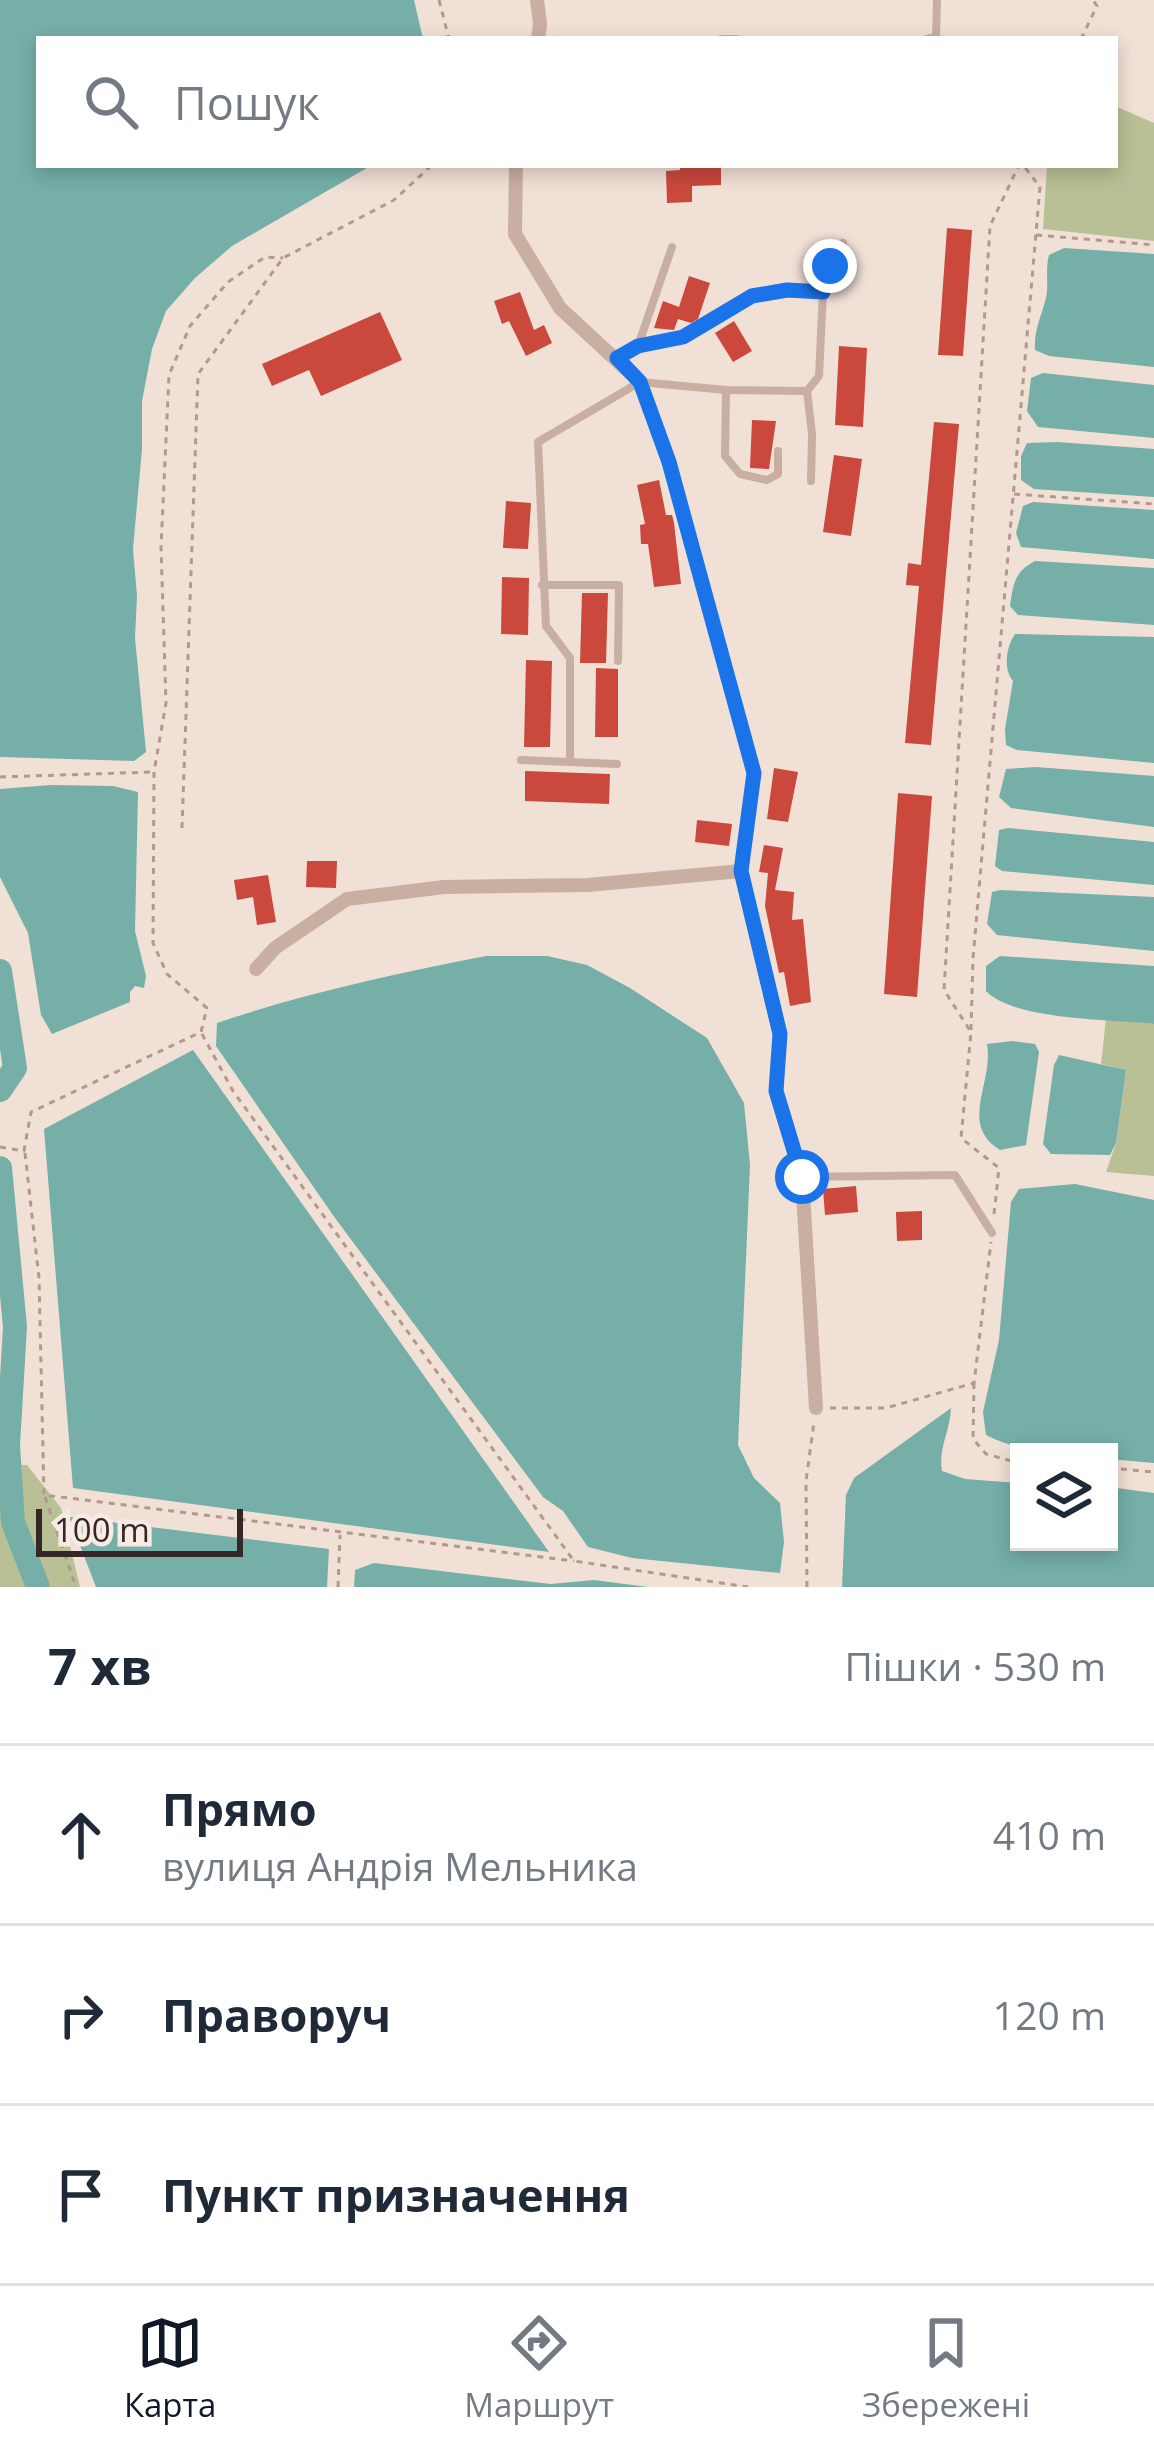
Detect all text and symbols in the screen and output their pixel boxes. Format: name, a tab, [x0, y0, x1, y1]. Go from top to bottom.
search box	[36, 36, 1118, 168]
icon: search	[78, 69, 144, 135]
text: Пошук	[174, 72, 320, 133]
route end	[803, 239, 857, 293]
route start	[775, 1150, 829, 1204]
map controls	[1010, 1443, 1118, 1551]
button: layers	[1010, 1443, 1118, 1551]
scale bar	[36, 1503, 243, 1556]
text: 100 m	[54, 1507, 150, 1552]
text: 7 хв	[48, 1630, 152, 1700]
text: Пішки · 530 m	[844, 1639, 1106, 1692]
text: Прямо	[162, 1778, 317, 1839]
icon: ahead	[48, 1802, 114, 1868]
text: 410 m	[993, 1808, 1106, 1861]
text: вулиця Андрія Мельника	[162, 1839, 638, 1892]
icon: right	[48, 1982, 114, 2048]
text: Праворуч	[162, 1984, 391, 2045]
text: 120 m	[993, 1988, 1106, 2041]
icon: arrive	[48, 2162, 114, 2228]
text: Пункт призначення	[162, 2164, 630, 2225]
tab: Карта	[124, 2310, 216, 2427]
tab: Маршрут	[464, 2310, 614, 2427]
tab: Збережені	[862, 2310, 1030, 2427]

